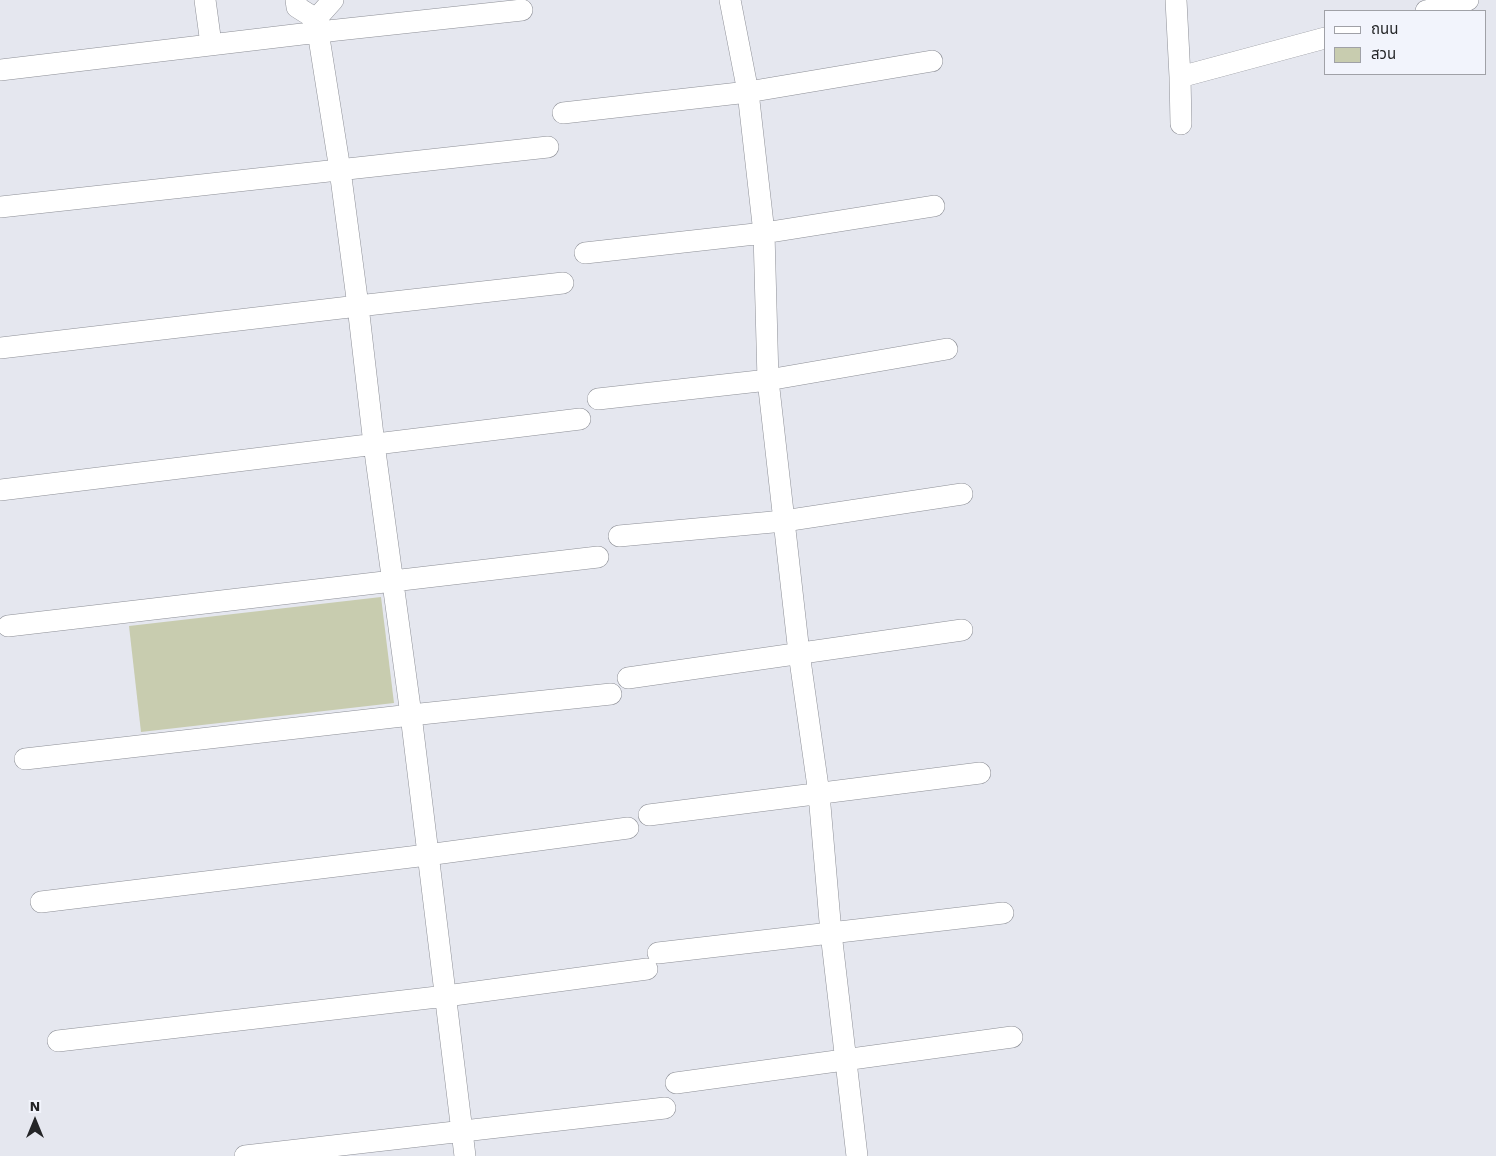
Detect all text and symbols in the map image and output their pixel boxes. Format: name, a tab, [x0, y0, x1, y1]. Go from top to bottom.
legend	[1324, 10, 1486, 75]
text: ถนน	[1371, 20, 1398, 38]
text: สวน	[1371, 45, 1396, 63]
north arrow	[10, 1096, 60, 1146]
text: N	[30, 1098, 40, 1114]

